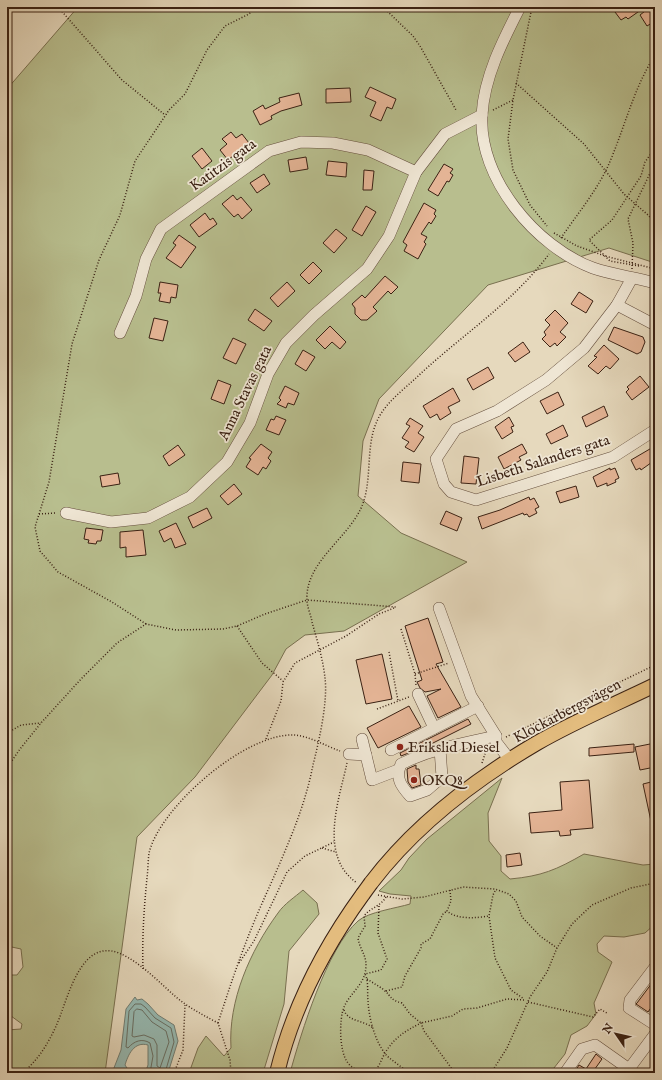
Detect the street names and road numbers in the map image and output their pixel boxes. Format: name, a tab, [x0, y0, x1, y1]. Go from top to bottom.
street label: Katitzis gata	[186, 134, 260, 195]
street label: Anna Stavas gata	[213, 342, 276, 444]
street label: Lisbeth Salanders gata	[474, 430, 613, 492]
street label: Klockarbergsvägen	[510, 675, 624, 747]

